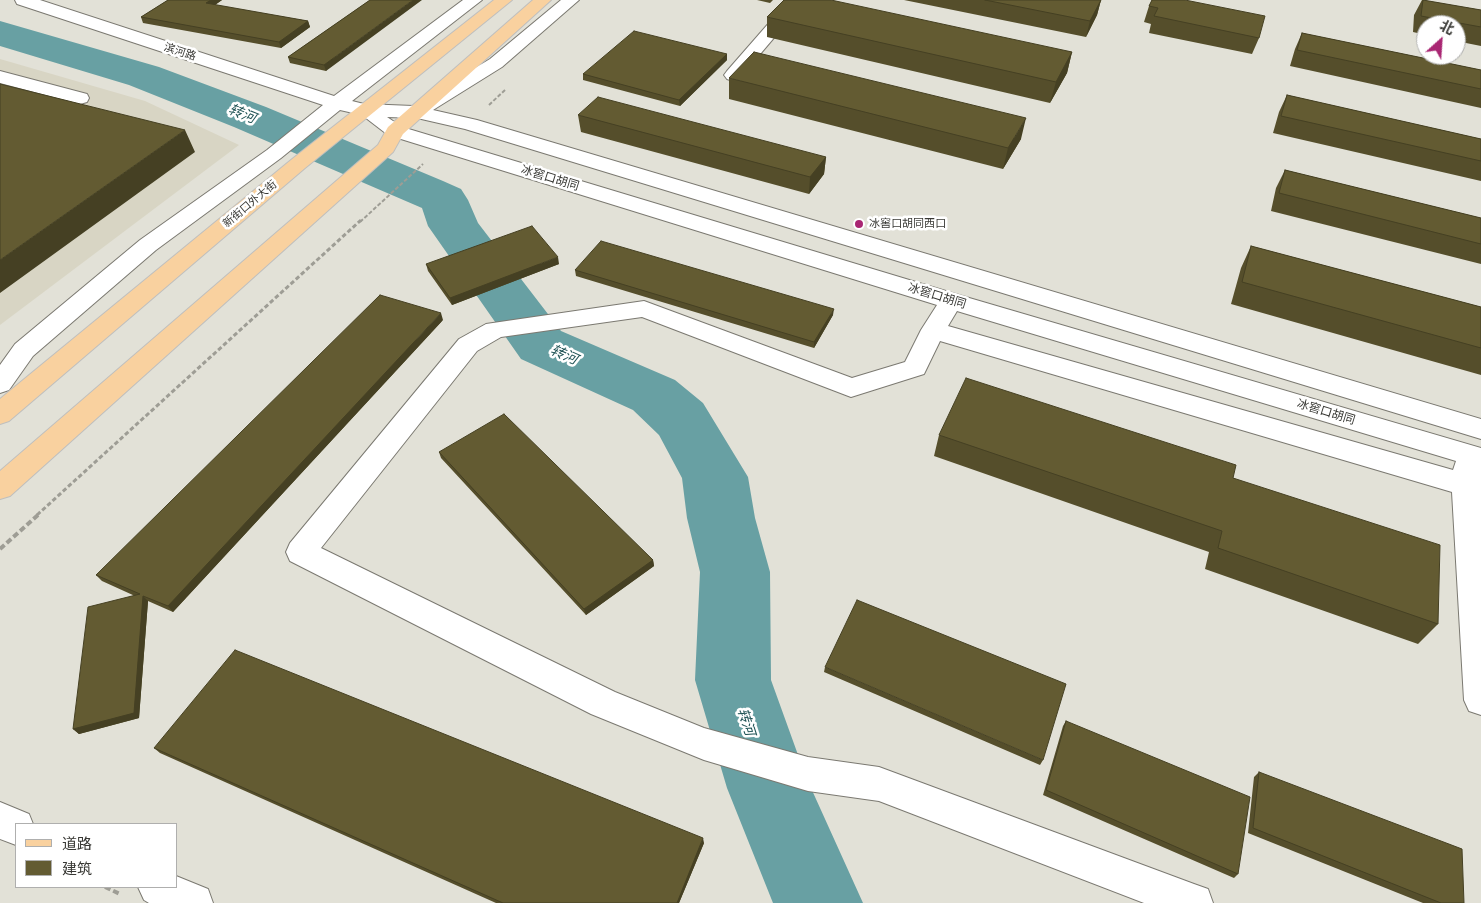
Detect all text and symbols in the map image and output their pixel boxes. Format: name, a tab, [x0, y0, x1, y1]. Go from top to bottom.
north arrow	[1416, 15, 1466, 65]
text: 北	[1437, 16, 1457, 39]
street label: 滨河路	[162, 41, 198, 63]
water label: 转河	[226, 101, 258, 127]
street label: 冰窖口胡同	[519, 162, 581, 194]
street label: 新街口外大街	[220, 178, 280, 230]
place label: 冰窖口胡同西口	[869, 217, 946, 231]
marker: 冰窖口胡同西口	[853, 218, 865, 230]
street label: 冰窖口胡同	[906, 280, 968, 312]
water label: 转河	[548, 342, 580, 368]
street label: 冰窖口胡同	[1295, 396, 1357, 428]
water label: 转河	[734, 706, 758, 738]
legend	[15, 823, 178, 888]
text: 道路	[62, 834, 92, 853]
text: 建筑	[62, 859, 92, 878]

